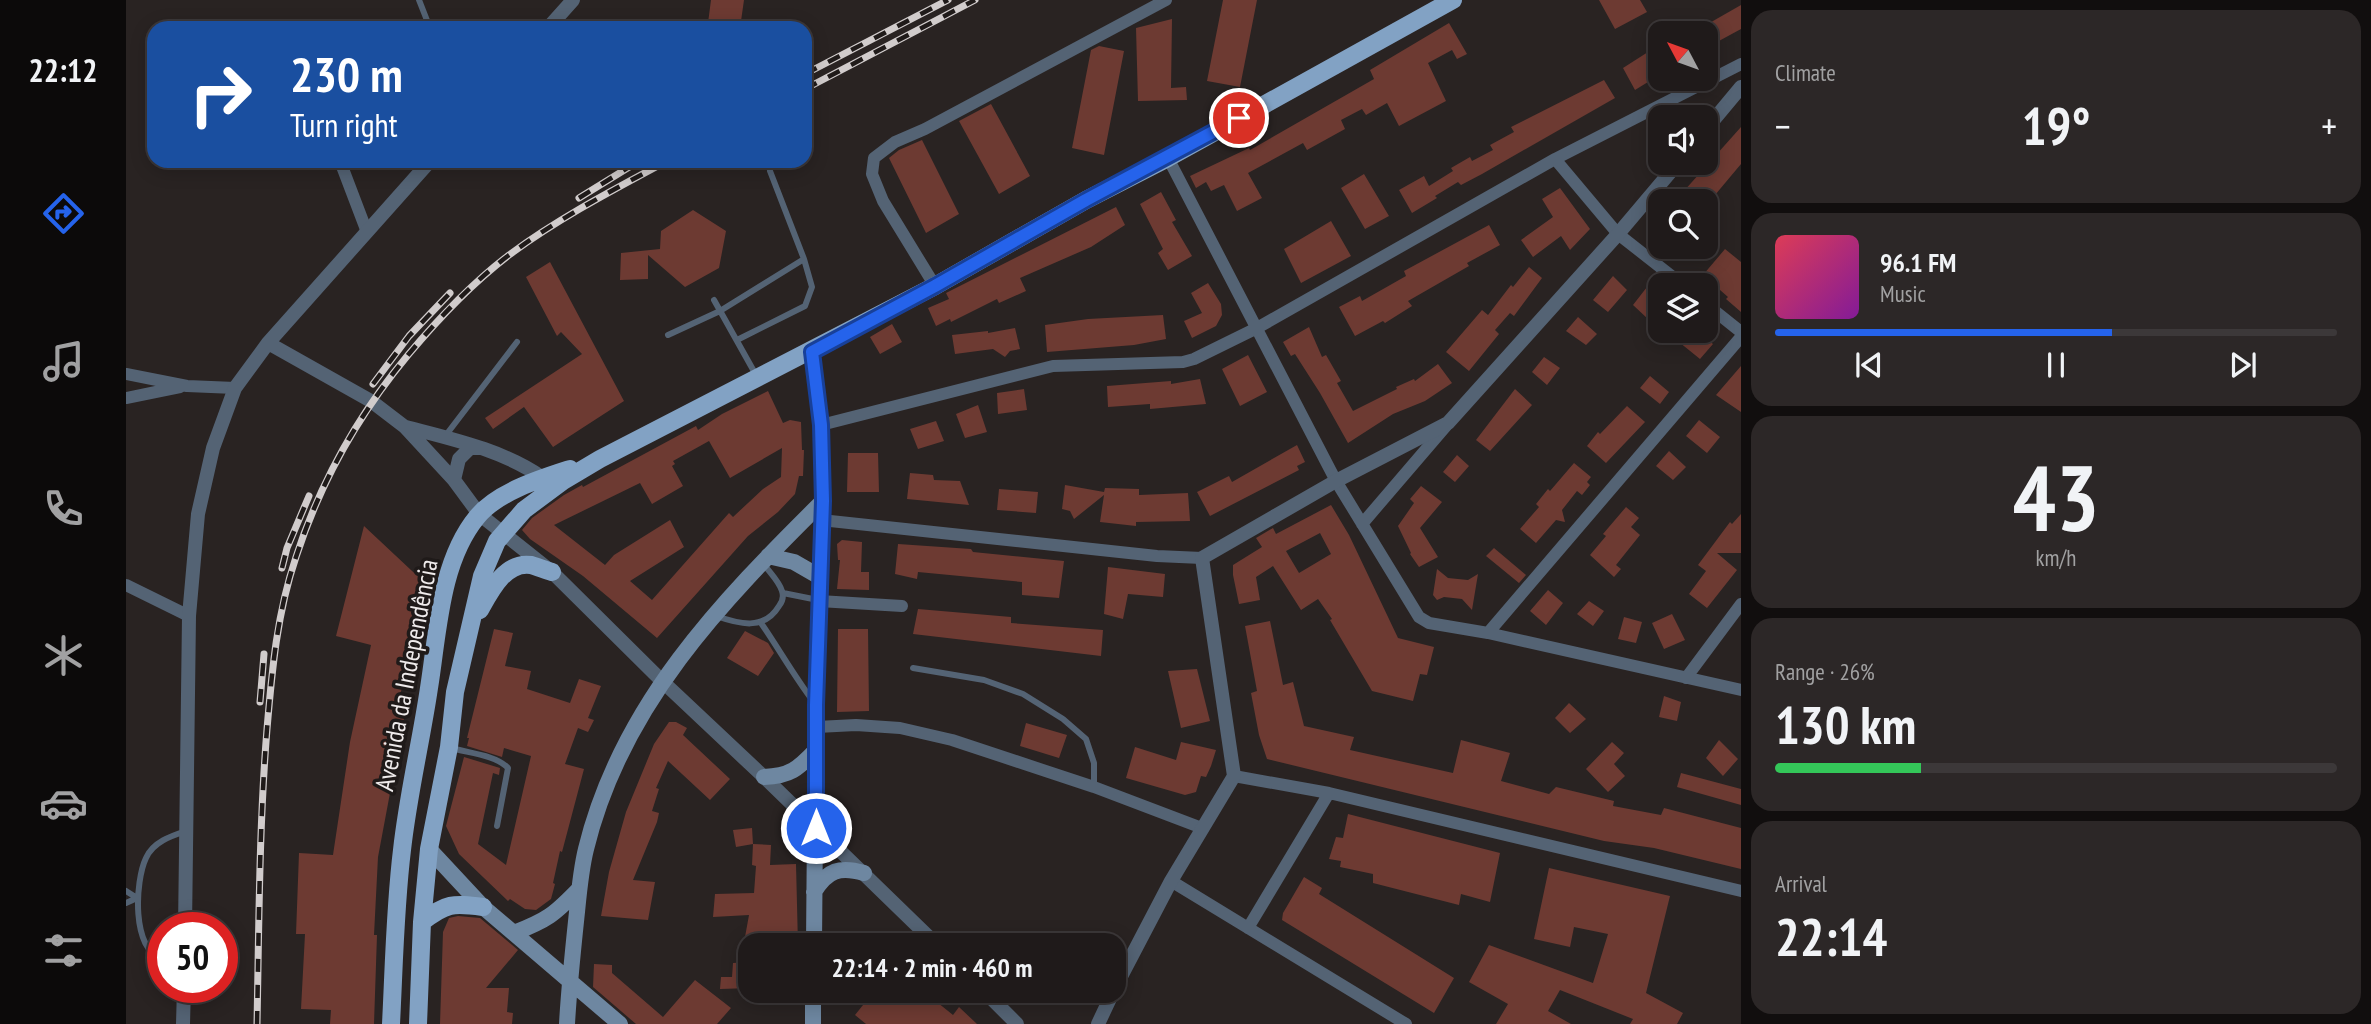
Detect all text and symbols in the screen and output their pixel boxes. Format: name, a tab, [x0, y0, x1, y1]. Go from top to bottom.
north arrow	[1648, 21, 1718, 91]
map controls	[1648, 21, 1718, 343]
text: 230 m	[290, 42, 403, 106]
text: 22:12	[28, 49, 98, 91]
icon: right	[175, 49, 266, 140]
text: Climate	[1775, 58, 1836, 87]
pin	[1209, 88, 1269, 148]
text: 19°	[2022, 92, 2090, 159]
icon: arrive	[1220, 99, 1258, 137]
text: −	[1775, 101, 1791, 150]
text: +	[2321, 101, 2337, 150]
text: Turn right	[290, 104, 398, 146]
button: sound	[1648, 105, 1718, 175]
icon: directions	[39, 189, 88, 238]
button: search	[1648, 189, 1718, 259]
text: 96.1 FM	[1880, 246, 1956, 279]
button: layers	[1648, 273, 1718, 343]
text: Music	[1880, 279, 1926, 308]
icon: music	[39, 337, 88, 386]
icon: previous	[1850, 346, 1888, 384]
icon: pause	[2037, 346, 2075, 384]
icon: next	[2224, 346, 2262, 384]
text: 43	[2013, 438, 2100, 556]
icon: phone	[39, 484, 88, 533]
text: km/h	[2036, 543, 2076, 572]
street label: Avenida da Independência	[367, 556, 445, 794]
icon: climate	[39, 631, 88, 680]
text: Range · 26%	[1775, 657, 1875, 686]
text: 130 km	[1775, 691, 1916, 758]
icon: car	[39, 779, 88, 828]
position arrow	[779, 791, 853, 865]
text: Arrival	[1775, 869, 1827, 898]
text: 22:14	[1775, 903, 1887, 970]
speed limit sign: 50	[147, 912, 238, 1003]
icon: filters	[39, 926, 88, 975]
text: 22:14 · 2 min · 460 m	[832, 951, 1032, 984]

